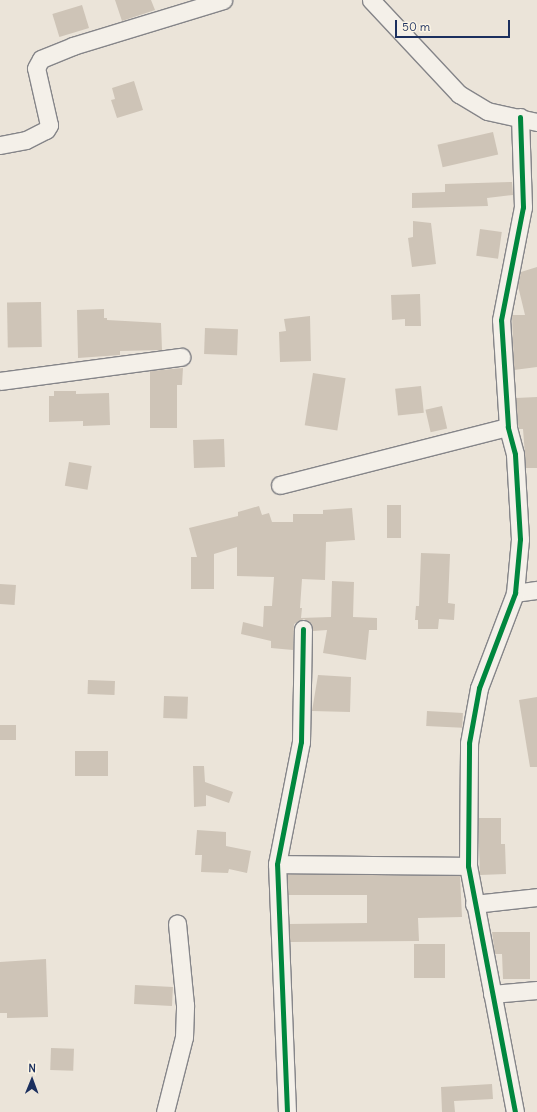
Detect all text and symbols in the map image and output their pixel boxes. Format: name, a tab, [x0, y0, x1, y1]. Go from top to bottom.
scale bar	[397, 12, 512, 38]
text: 50 m	[402, 19, 430, 34]
north arrow	[12, 1060, 52, 1100]
text: N	[28, 1061, 36, 1075]

